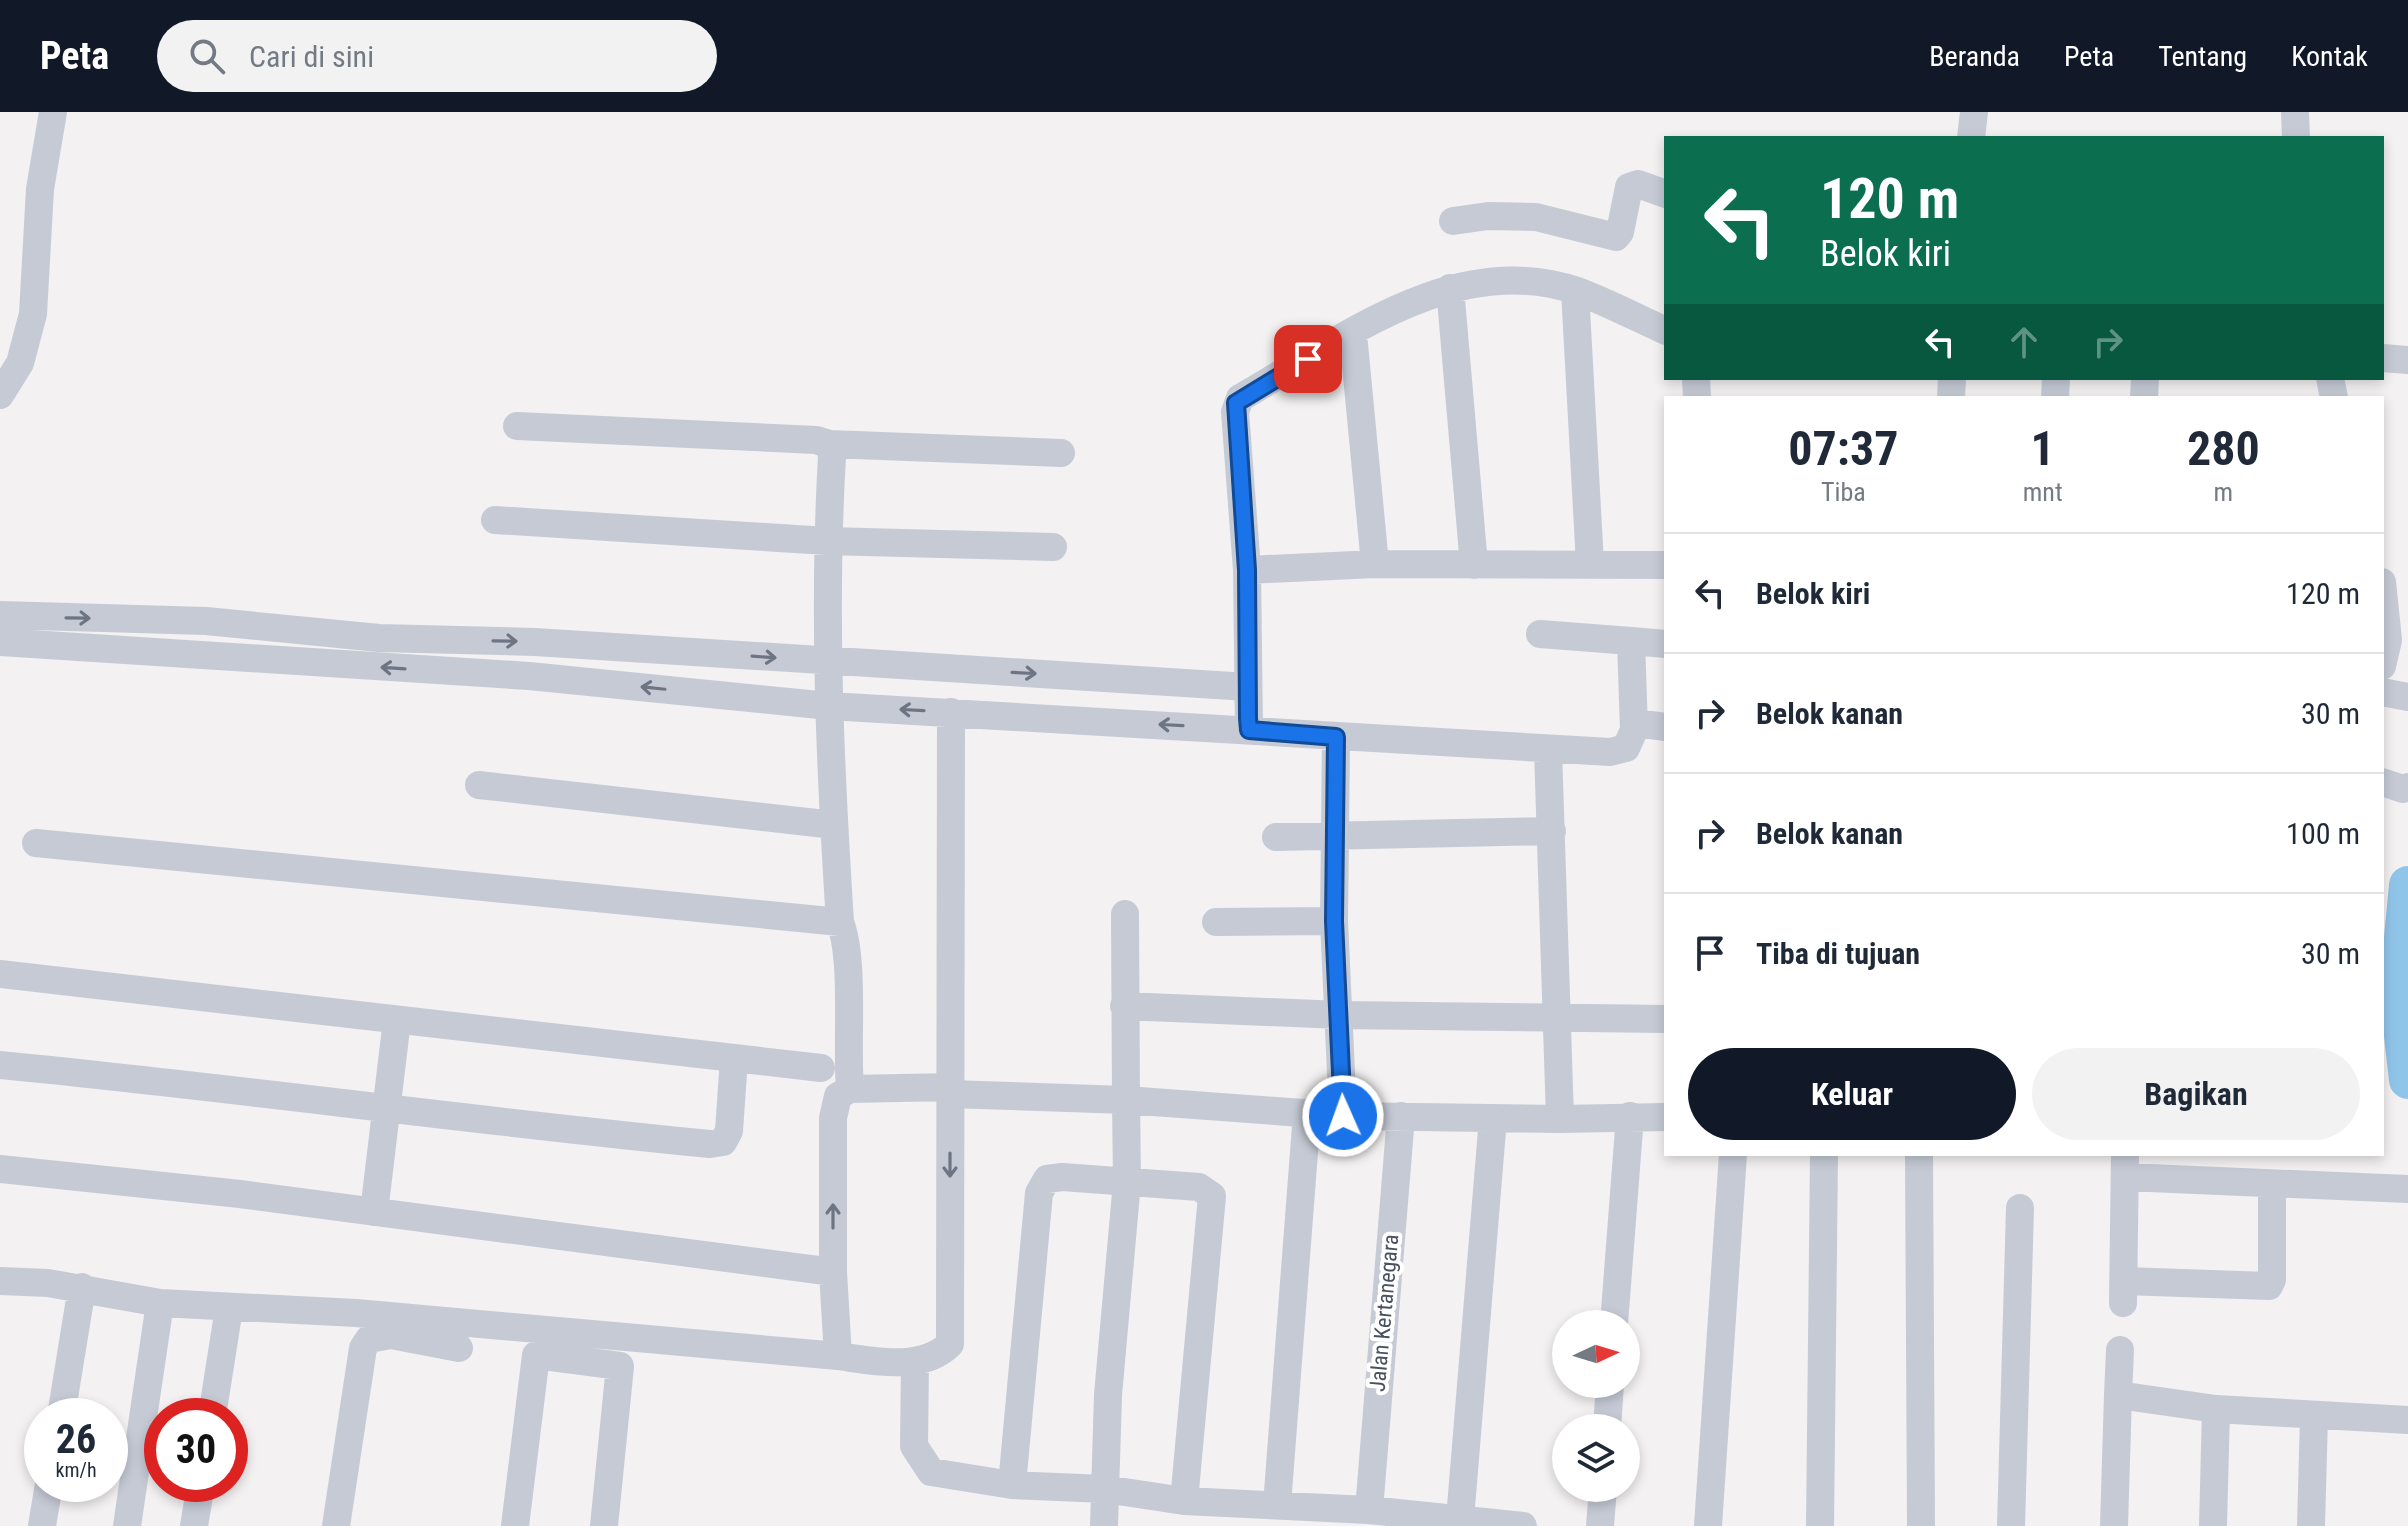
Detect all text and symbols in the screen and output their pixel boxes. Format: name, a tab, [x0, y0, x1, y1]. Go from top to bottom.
search box	[157, 20, 717, 92]
text: Peta	[40, 34, 109, 78]
icon: search	[185, 34, 229, 78]
text: Cari di sini	[249, 39, 374, 74]
text: Beranda	[1929, 40, 2020, 73]
text: Peta	[2064, 40, 2114, 73]
text: Tentang	[2158, 40, 2247, 73]
text: Kontak	[2291, 40, 2368, 73]
text: 120 m	[1820, 166, 1959, 232]
icon: left	[1688, 168, 1792, 272]
text: Belok kiri	[1820, 233, 1951, 275]
icon: left	[1918, 320, 1962, 364]
icon: ahead	[2002, 320, 2046, 364]
icon: right	[2086, 320, 2130, 364]
pin	[1274, 325, 1342, 393]
icon: arrive	[1286, 337, 1330, 381]
text: 07:37	[1788, 420, 1898, 477]
text: 1	[2031, 420, 2055, 477]
text: 280	[2187, 420, 2260, 477]
text: Tiba	[1821, 477, 1866, 507]
text: mnt	[2023, 477, 2063, 507]
text: m	[2214, 477, 2233, 507]
icon: left	[1688, 571, 1732, 615]
text: Belok kiri	[1756, 576, 1870, 611]
text: 120 m	[2286, 576, 2360, 611]
one-way arrow	[64, 611, 91, 626]
one-way arrow	[491, 634, 518, 649]
one-way arrow	[750, 650, 777, 665]
one-way arrow	[380, 660, 407, 675]
one-way arrow	[1010, 666, 1037, 681]
one-way arrow	[640, 681, 666, 696]
icon: right	[1688, 691, 1732, 735]
text: Belok kanan	[1756, 696, 1903, 731]
text: 30 m	[2301, 696, 2360, 731]
one-way arrow	[899, 702, 926, 717]
one-way arrow	[1158, 717, 1185, 732]
icon: right	[1688, 811, 1732, 855]
text: Belok kanan	[1756, 816, 1903, 851]
text: 100 m	[2286, 816, 2360, 851]
icon: arrive	[1688, 931, 1732, 975]
text: Tiba di tujuan	[1756, 936, 1920, 971]
text: 30 m	[2301, 936, 2360, 971]
button: Keluar	[1688, 1048, 2016, 1140]
button: Bagikan	[2032, 1048, 2360, 1140]
position arrow	[1301, 1074, 1385, 1158]
one-way arrow	[942, 1151, 958, 1178]
one-way arrow	[825, 1203, 841, 1230]
street label: Jalan Kertanegara	[1365, 1233, 1403, 1393]
north arrow	[1552, 1310, 1640, 1398]
map controls	[1552, 1310, 1640, 1502]
speed limit sign: 30	[144, 1398, 248, 1502]
button: layers	[1552, 1414, 1640, 1502]
text: 26	[56, 1416, 96, 1463]
text: km/h	[55, 1458, 97, 1482]

